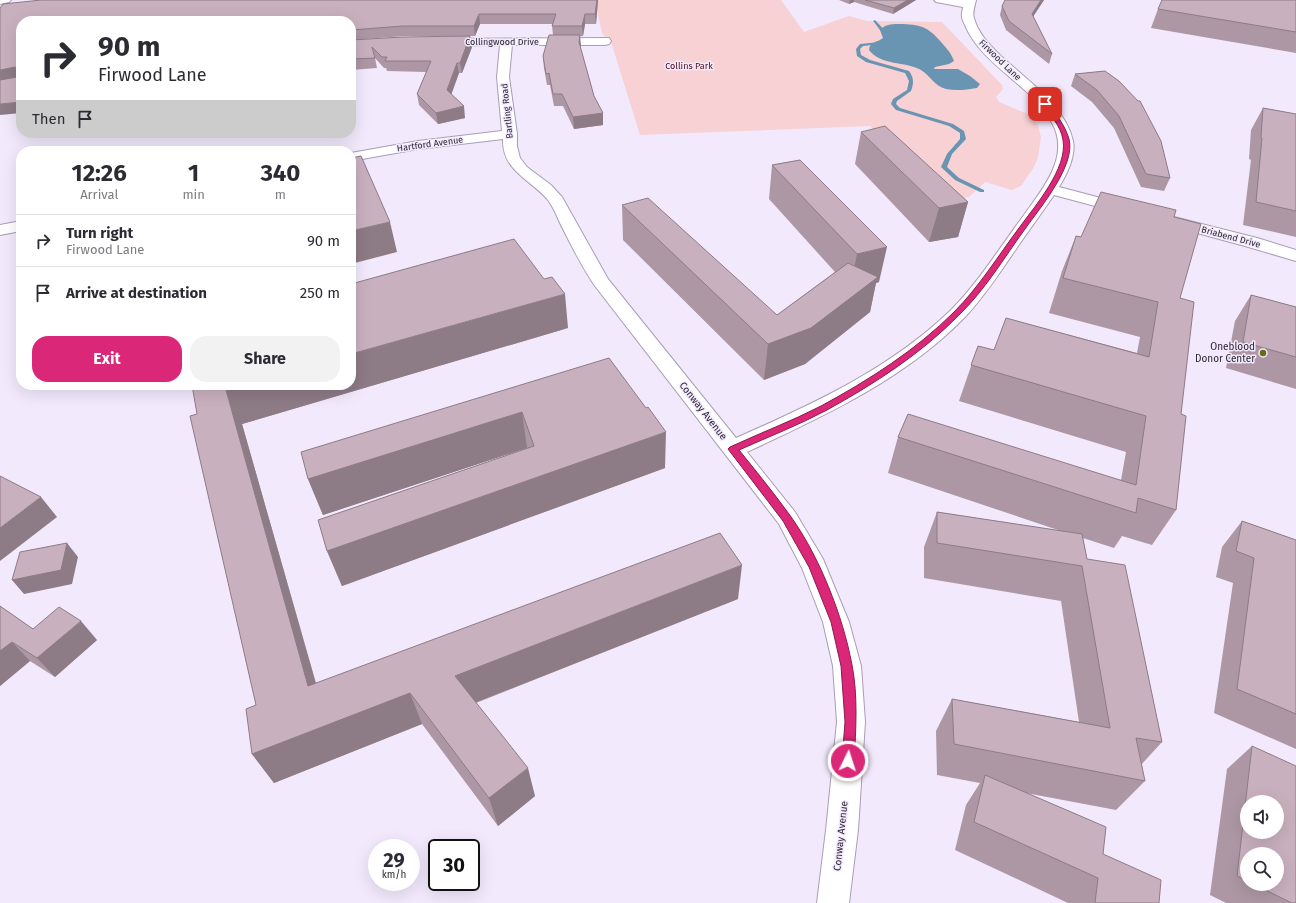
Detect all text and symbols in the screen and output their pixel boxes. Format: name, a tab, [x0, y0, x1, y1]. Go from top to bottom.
text: 90 m	[98, 30, 160, 63]
icon: right	[32, 32, 84, 84]
street label: Collingwood Drive	[465, 37, 539, 47]
street label: Firwood Lane	[977, 38, 1023, 83]
park label: Collins Park	[665, 61, 713, 71]
text: Firwood Lane	[98, 64, 207, 86]
street label: Bartling Road	[499, 83, 515, 139]
pin	[1028, 87, 1062, 121]
icon: arrive	[1034, 93, 1056, 115]
icon: arrive	[74, 108, 96, 130]
text: Then	[32, 110, 66, 128]
street label: Hartford Avenue	[396, 134, 464, 154]
text: 12:26	[72, 159, 127, 187]
text: 1	[188, 159, 199, 187]
text: 340	[260, 159, 300, 187]
text: Arrival	[80, 187, 118, 202]
text: min	[182, 187, 205, 202]
text: m	[275, 187, 286, 202]
text: Turn right	[66, 224, 133, 242]
street label: Briabend Drive	[1200, 224, 1262, 250]
icon: right	[32, 230, 54, 252]
text: 90 m	[307, 232, 340, 250]
text: Firwood Lane	[66, 242, 144, 257]
icon: arrive	[32, 282, 54, 304]
text: Arrive at destination	[66, 284, 207, 302]
text: 250 m	[300, 284, 340, 302]
button: Exit	[32, 336, 182, 382]
button: Share	[190, 336, 340, 382]
place label: Oneblood Donor Center	[1195, 341, 1255, 365]
marker: Oneblood Donor Center	[1258, 348, 1268, 358]
street label: Conway Avenue	[677, 380, 729, 442]
position arrow	[827, 740, 869, 782]
map controls	[1240, 795, 1284, 891]
button: sound	[1240, 795, 1284, 839]
street label: Conway Avenue	[831, 800, 851, 872]
speed limit sign: 30	[428, 839, 480, 891]
button: search	[1240, 847, 1284, 891]
text: 29	[383, 848, 405, 872]
text: km/h	[382, 869, 406, 881]

